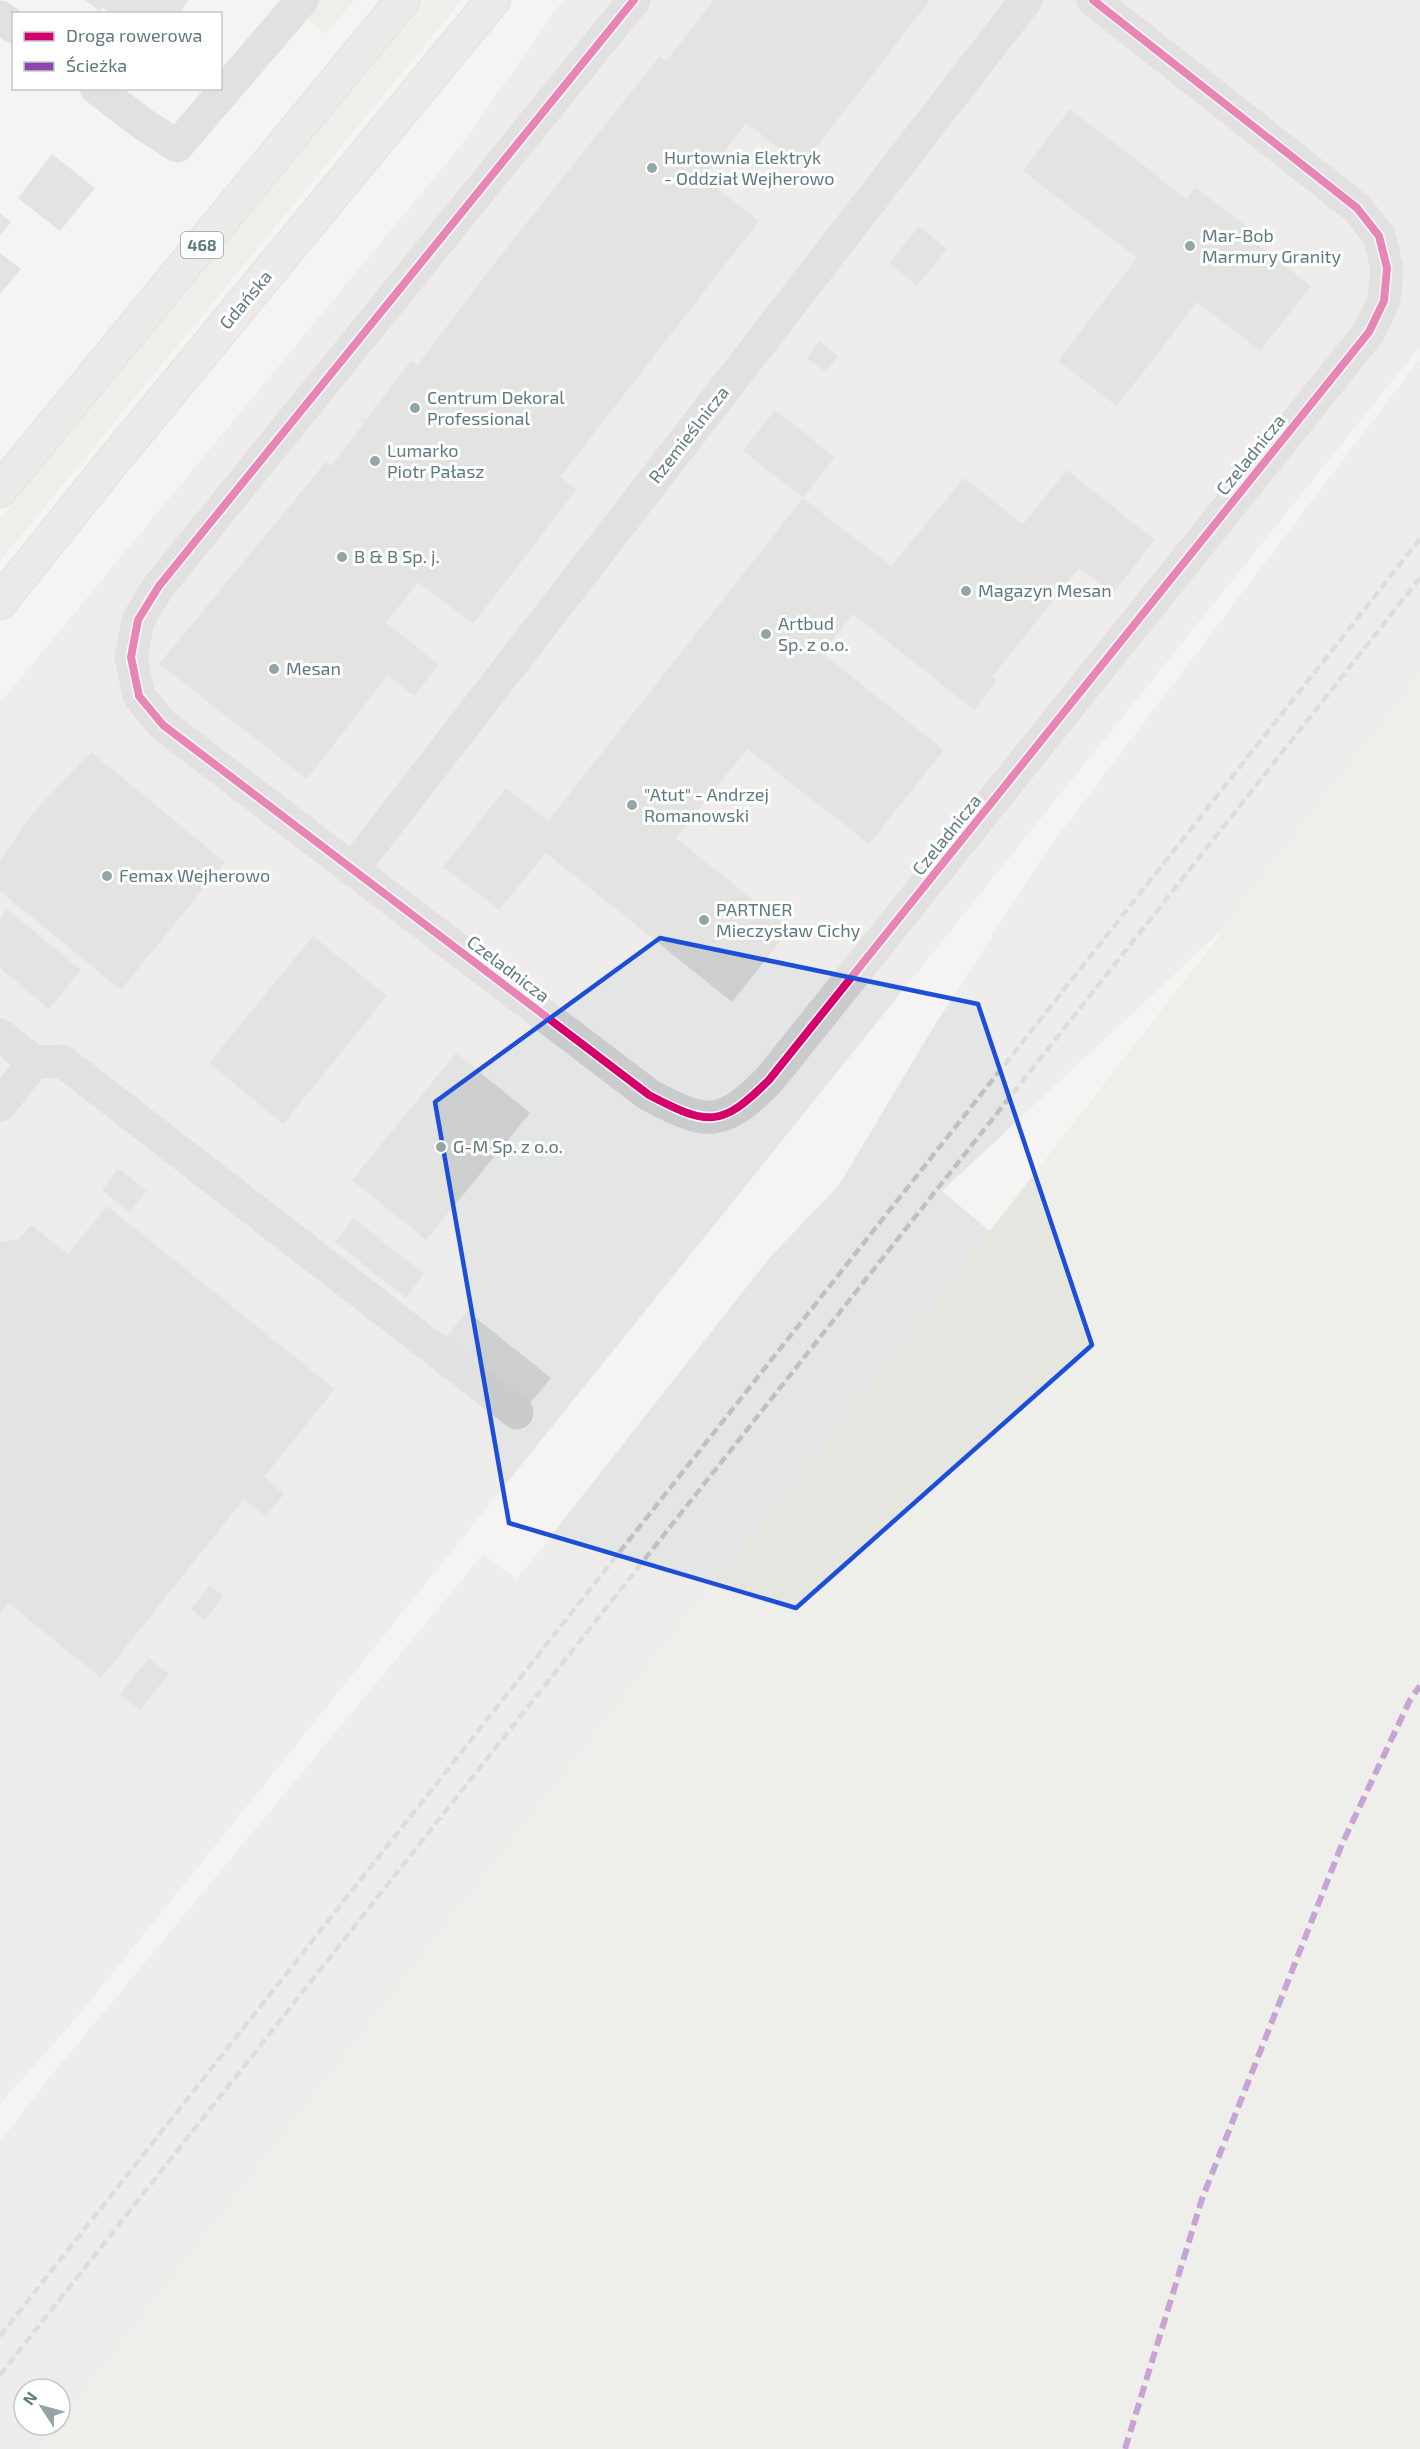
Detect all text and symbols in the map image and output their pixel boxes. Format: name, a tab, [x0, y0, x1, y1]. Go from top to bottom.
legend	[12, 12, 222, 90]
text: Droga rowerowa	[66, 24, 202, 46]
text: Ścieżka	[66, 54, 127, 76]
place label: Hurtownia Elektryk - Oddział Wejherowo	[664, 146, 835, 189]
marker: Hurtownia Elektryk - Oddział Wejherowo	[645, 161, 659, 175]
place label: Mar-Bob Marmury Granity	[1202, 224, 1341, 267]
road number: 468	[181, 232, 223, 258]
marker: Mar-Bob Marmury Granity	[1183, 239, 1197, 253]
street label: Gdańska	[214, 265, 276, 333]
street label: Rzemieślnicza	[643, 381, 733, 487]
place label: Centrum Dekoral Professional	[427, 386, 565, 429]
marker: Centrum Dekoral Professional	[408, 401, 422, 415]
street label: Czeladnicza	[1211, 410, 1289, 499]
place label: Lumarko Piotr Pałasz	[387, 439, 485, 482]
marker: Lumarko Piotr Pałasz	[368, 454, 382, 468]
place label: B & B Sp. j.	[354, 545, 440, 567]
marker: B & B Sp. j.	[335, 550, 349, 564]
place label: Magazyn Mesan	[978, 579, 1112, 601]
marker: Magazyn Mesan	[959, 584, 973, 598]
place label: Artbud Sp. z o.o.	[778, 612, 849, 655]
marker: Artbud Sp. z o.o.	[759, 627, 773, 641]
place label: Mesan	[286, 657, 341, 679]
marker: Mesan	[267, 662, 281, 676]
place label: "Atut" - Andrzej Romanowski	[644, 783, 769, 826]
street label: Czeladnicza	[907, 790, 985, 879]
marker: "Atut" - Andrzej Romanowski	[625, 798, 639, 812]
place label: Femax Wejherowo	[119, 864, 270, 886]
marker: Femax Wejherowo	[100, 869, 114, 883]
place label: PARTNER Mieczysław Cichy	[716, 898, 861, 941]
marker: PARTNER Mieczysław Cichy	[697, 913, 711, 927]
street label: Czeladnicza	[463, 930, 554, 1006]
place label: G-M Sp. z o.o.	[453, 1135, 563, 1157]
marker: G-M Sp. z o.o.	[434, 1140, 448, 1154]
north arrow	[12, 2377, 72, 2437]
text: N	[18, 2388, 41, 2408]

